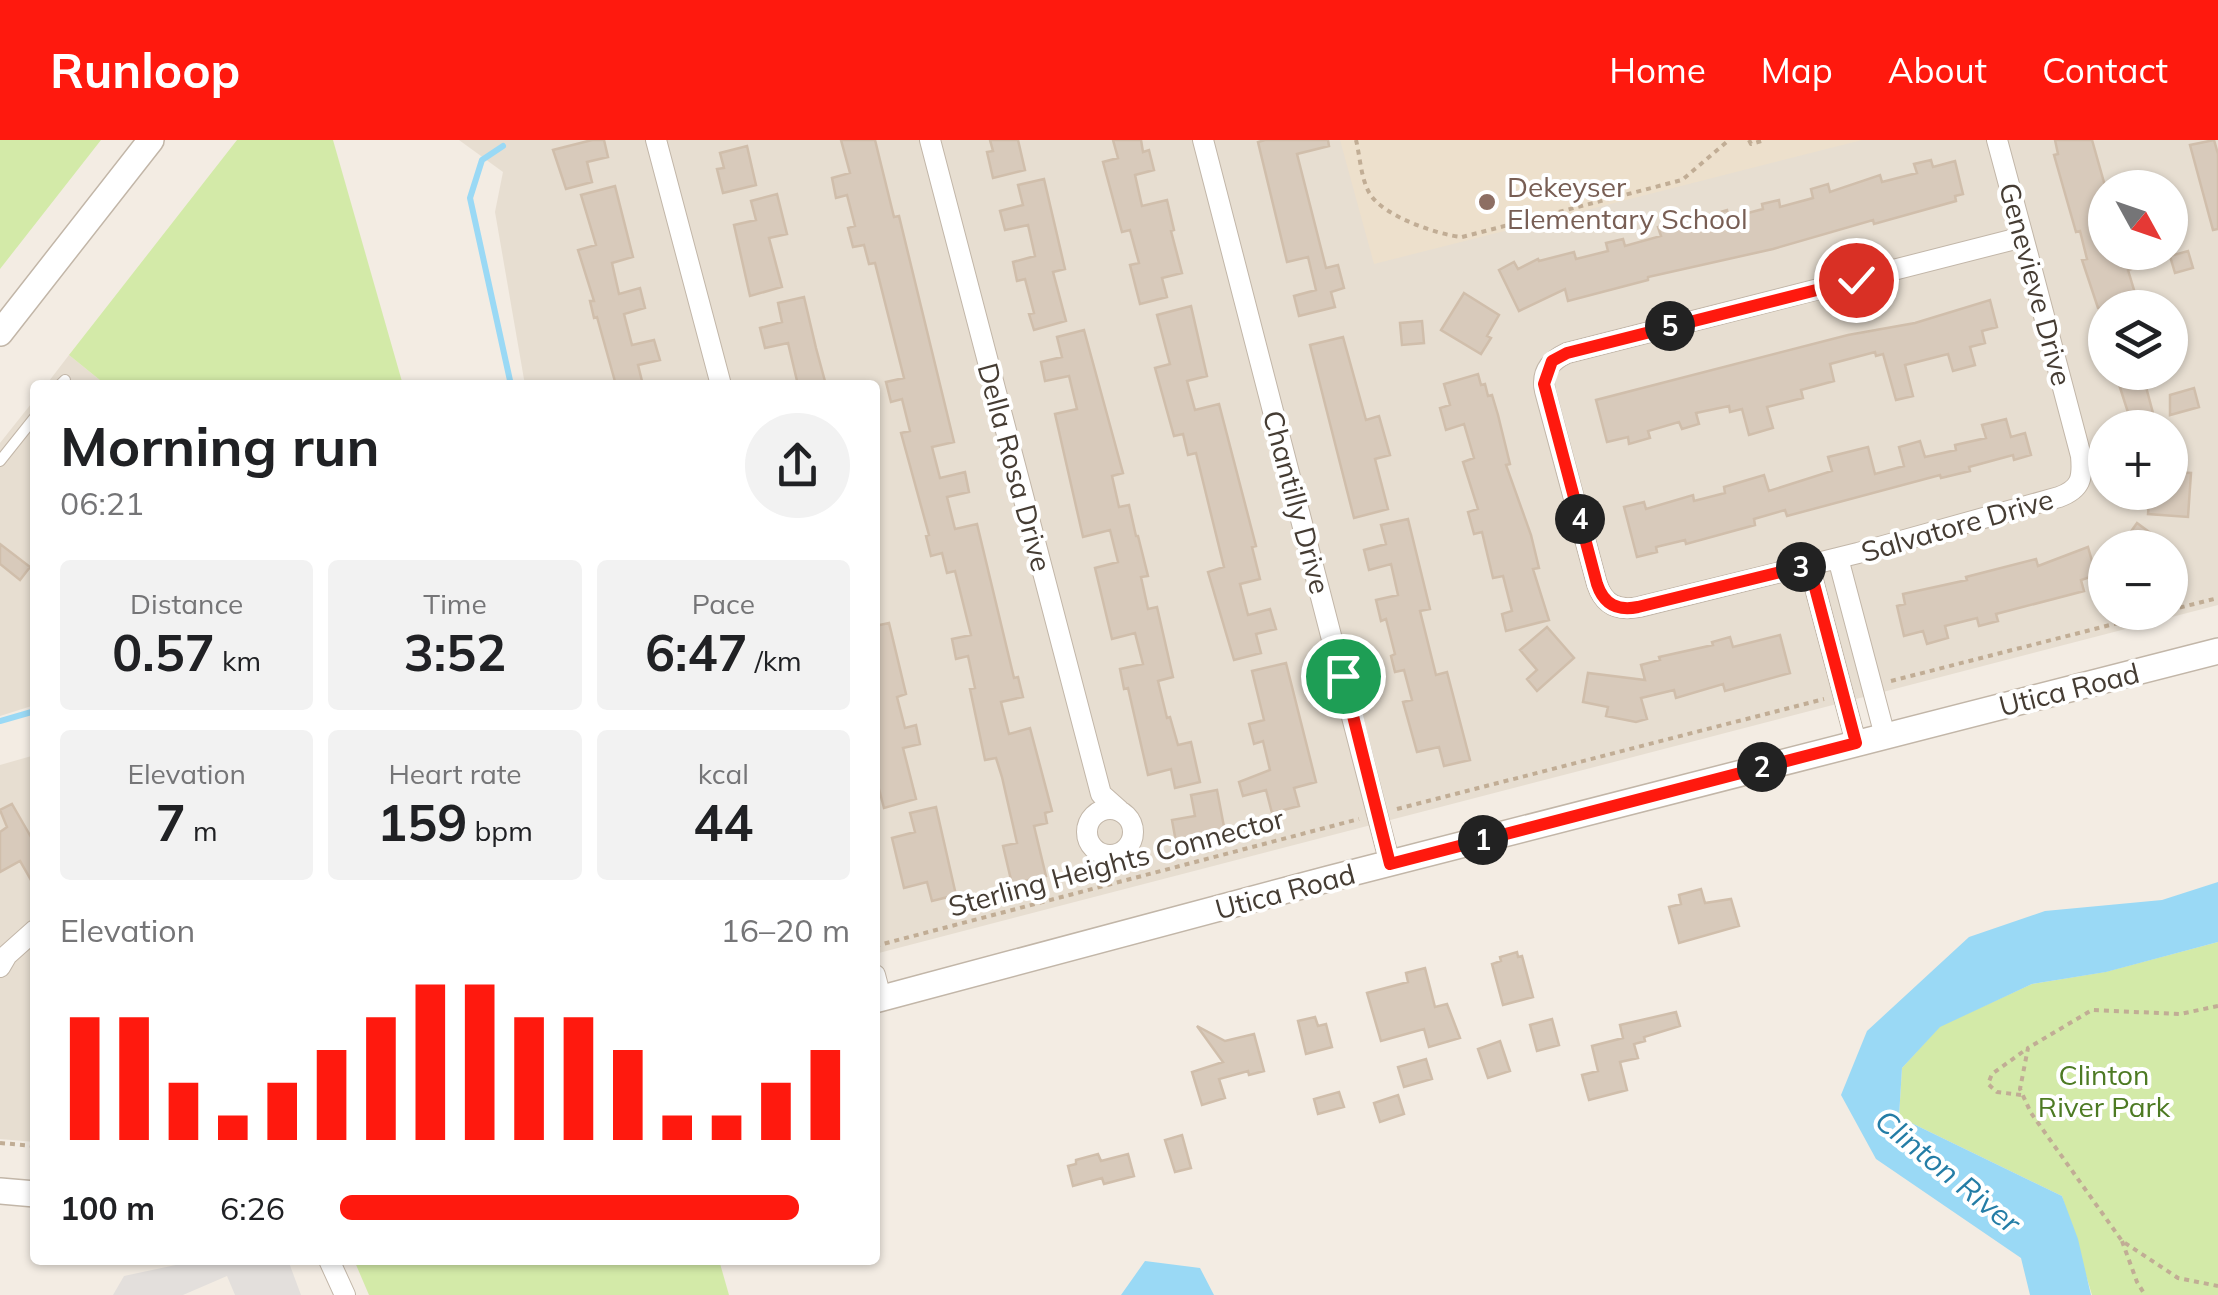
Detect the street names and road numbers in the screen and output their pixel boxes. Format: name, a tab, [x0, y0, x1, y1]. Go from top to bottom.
street label: Genevieve Drive	[1992, 179, 2080, 389]
street label: Della Rosa Drive	[970, 359, 1060, 575]
street label: Chantilly Drive	[1256, 406, 1338, 598]
street label: Salvatore Drive	[1857, 481, 2057, 569]
street label: Utica Road	[1995, 655, 2143, 723]
street label: Sterling Heights Connector	[944, 800, 1288, 924]
street label: Utica Road	[1211, 856, 1359, 926]

